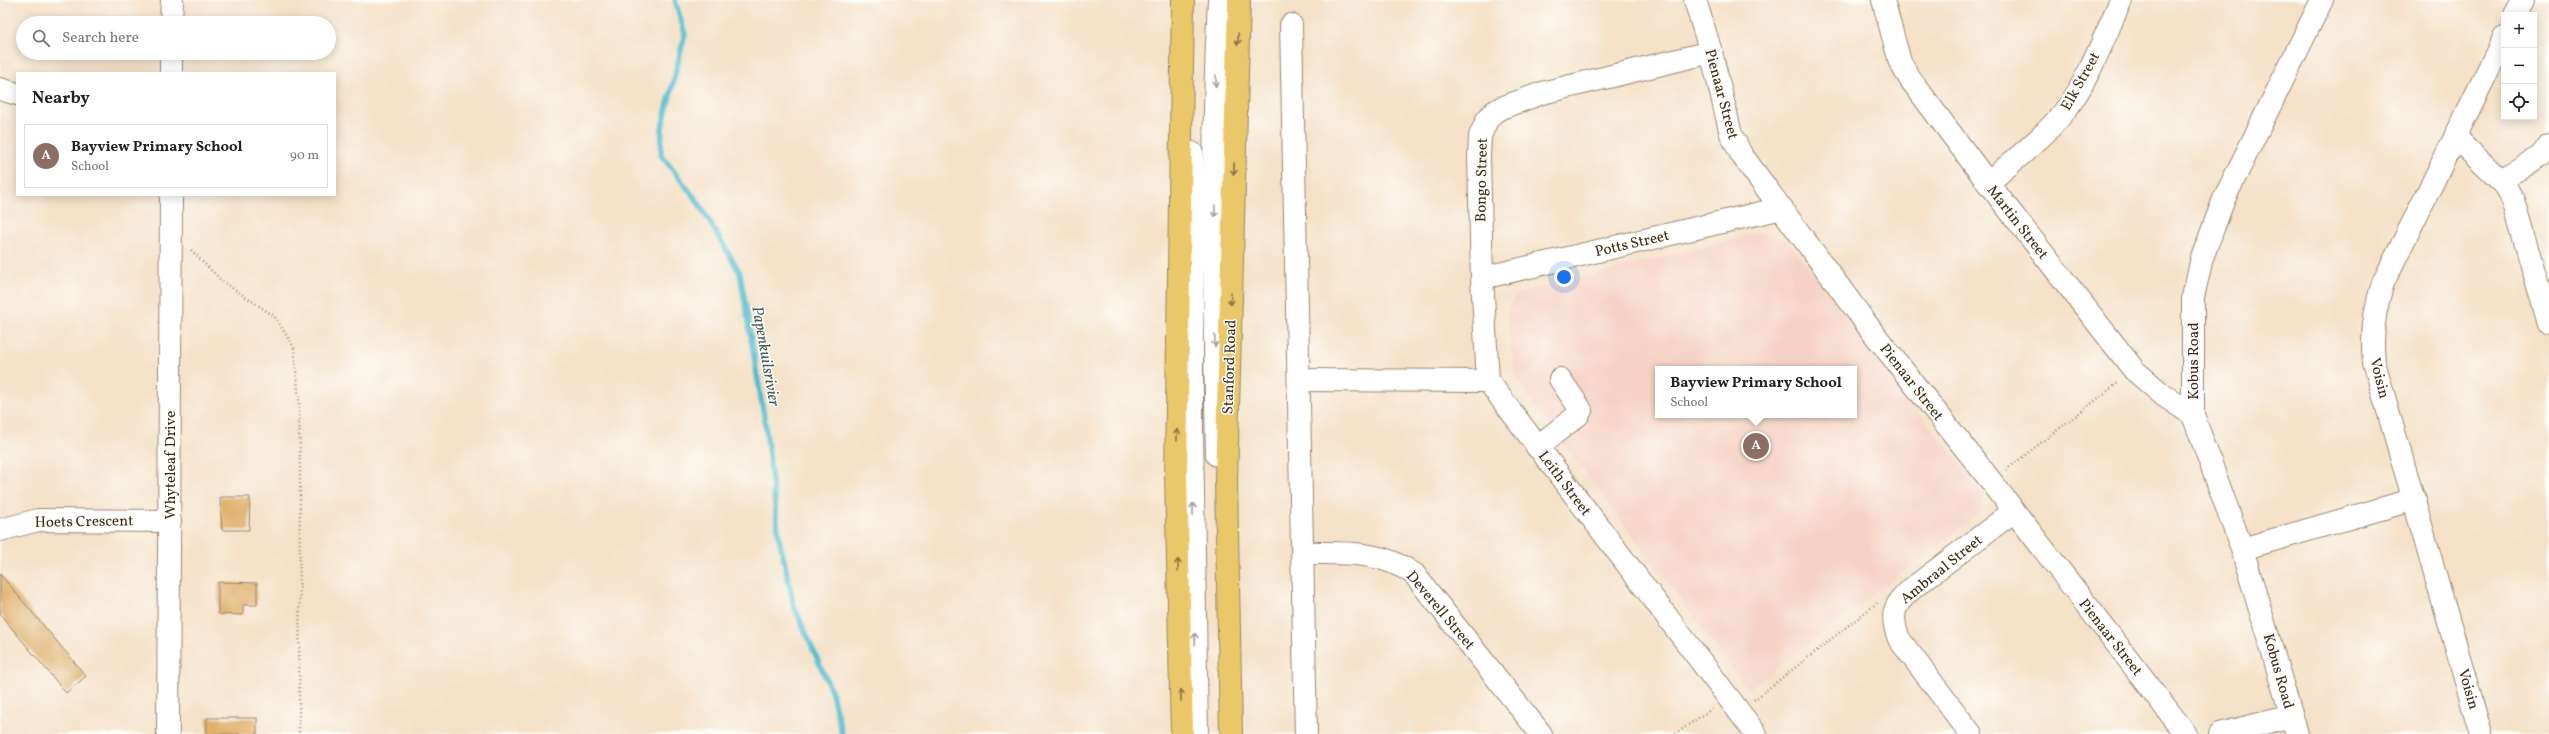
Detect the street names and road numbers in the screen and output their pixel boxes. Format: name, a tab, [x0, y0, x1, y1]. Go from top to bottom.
street label: Pienaar Street	[1698, 47, 1743, 142]
street label: Elk Street	[2057, 49, 2106, 115]
street label: Bongo Street	[1471, 138, 1494, 222]
street label: Martin Street	[1981, 181, 2052, 264]
street label: Potts Street	[1593, 226, 1671, 263]
street label: Stanford Road	[1218, 319, 1243, 415]
street label: Kobus Road	[2184, 322, 2205, 400]
street label: Pienaar Street	[1874, 340, 1948, 426]
street label: Voisin	[2363, 356, 2394, 401]
street label: Whyteleaf Drive	[161, 411, 182, 519]
street label: Leith Street	[1532, 447, 1595, 521]
street label: Hoets Crescent	[34, 511, 134, 534]
street label: Ambraal Street	[1896, 531, 1987, 610]
street label: Deverell Street	[1400, 567, 1479, 655]
street label: Pienaar Street	[2073, 595, 2147, 681]
street label: Kobus Road	[2257, 631, 2298, 711]
street label: Voisin	[2452, 667, 2483, 712]

